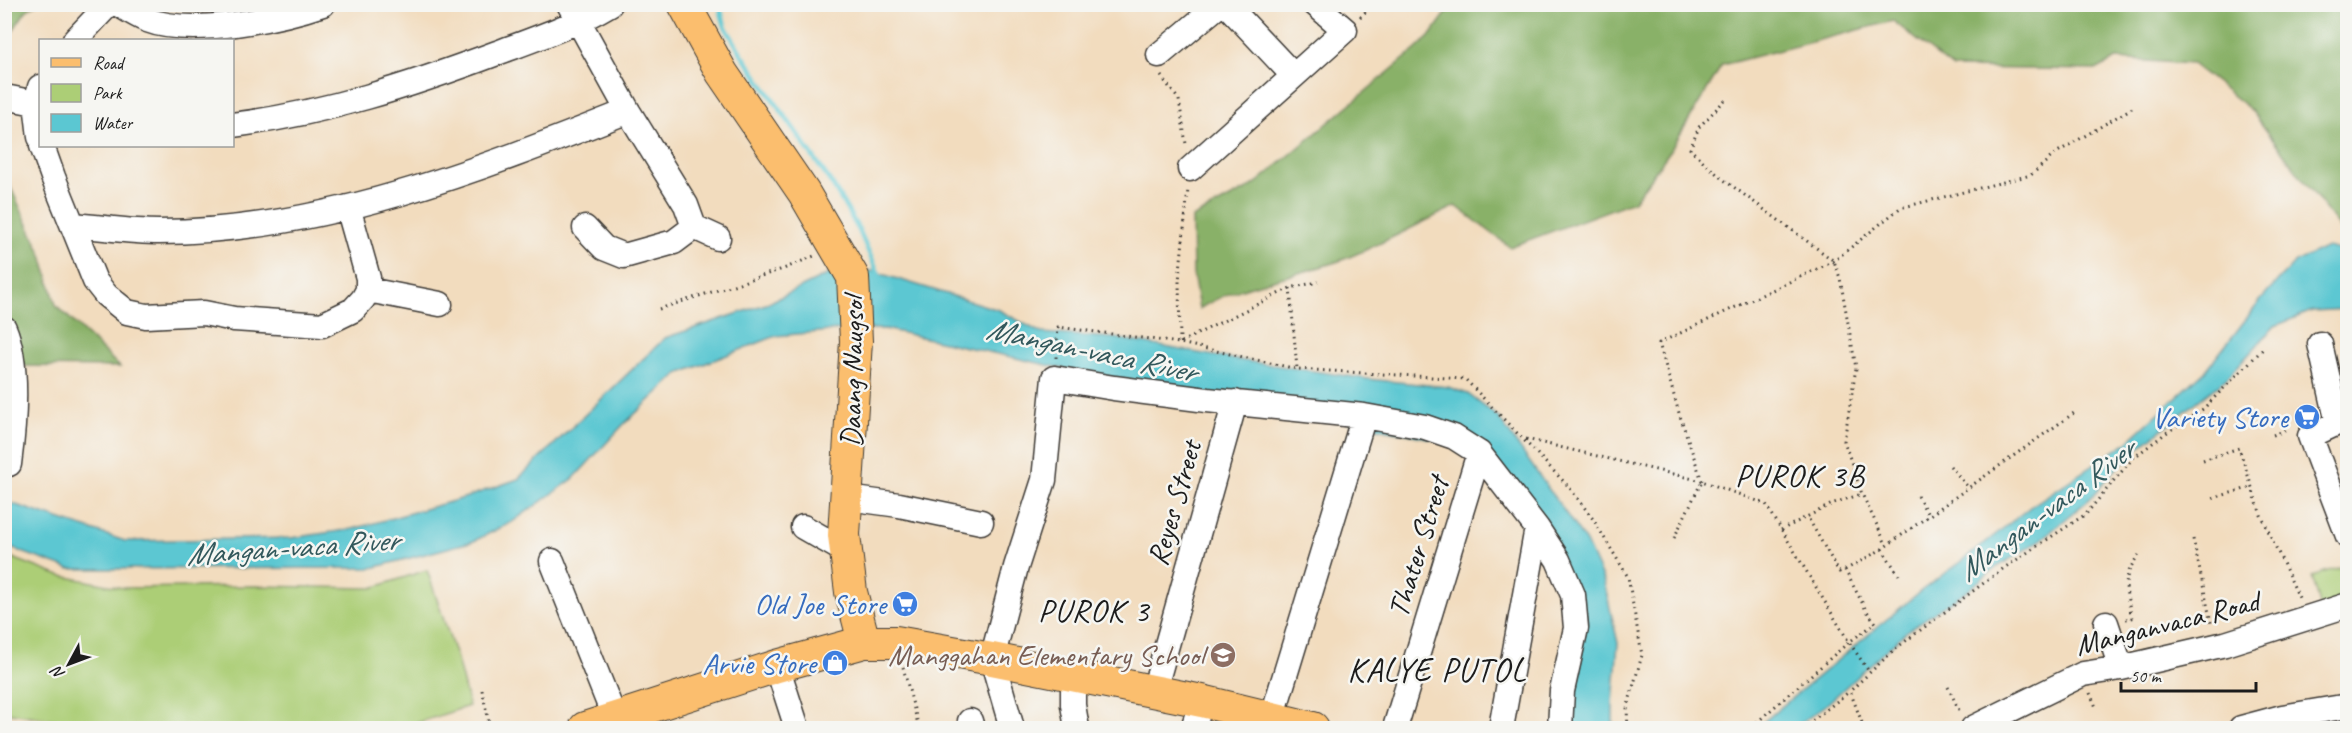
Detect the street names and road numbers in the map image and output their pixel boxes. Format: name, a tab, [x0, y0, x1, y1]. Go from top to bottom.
street label: Daang Naugsol	[832, 291, 872, 448]
street label: Reyes Street	[1138, 433, 1211, 570]
street label: Thater Street	[1379, 468, 1458, 622]
street label: Manganvaca Road	[2071, 581, 2267, 664]

